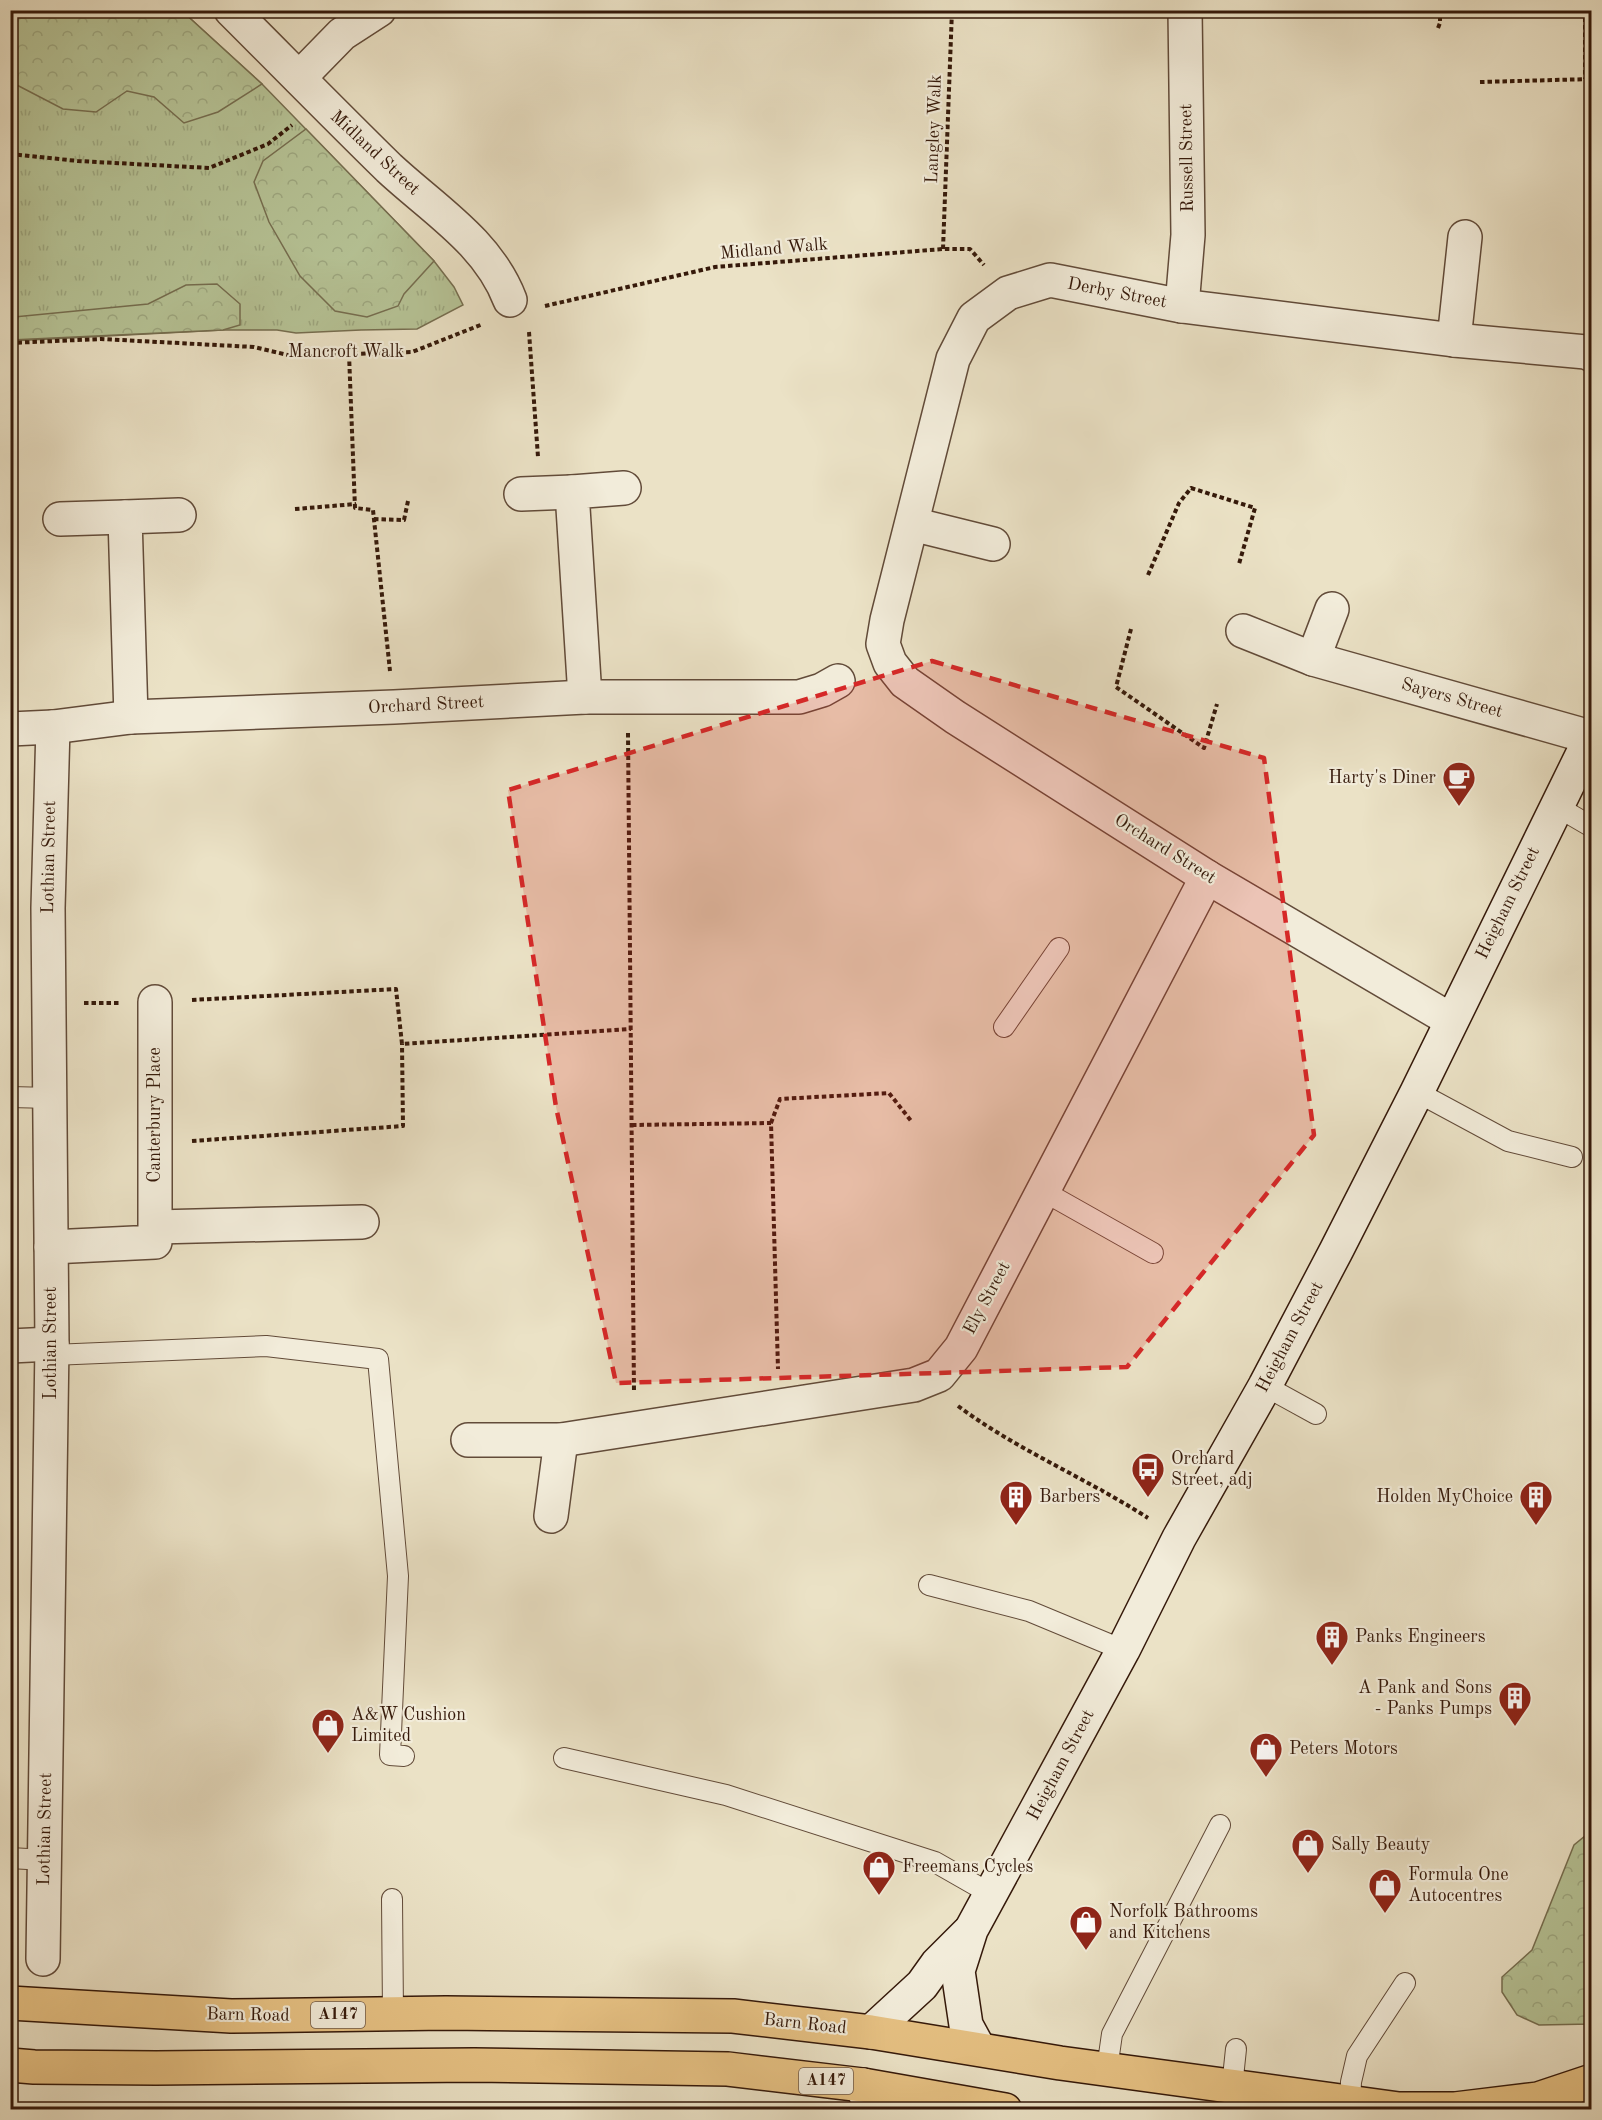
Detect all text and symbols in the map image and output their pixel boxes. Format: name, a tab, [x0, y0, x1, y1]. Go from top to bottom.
street label: Langley Walk	[923, 74, 945, 184]
street label: Russell Street	[1177, 103, 1197, 213]
street label: Midland Street	[327, 107, 423, 199]
street label: Midland Walk	[719, 235, 829, 263]
street label: Derby Street	[1066, 275, 1168, 311]
street label: Mancroft Walk	[288, 343, 404, 361]
street label: Sayers Street	[1399, 675, 1505, 721]
street label: Orchard Street	[368, 693, 484, 717]
cafe icon: Harty's Diner	[1441, 760, 1477, 807]
place label: Harty's Diner	[1328, 769, 1437, 787]
street label: Lothian Street	[39, 800, 59, 914]
street label: Orchard Street	[1111, 811, 1219, 887]
street label: Heigham Street	[1473, 844, 1543, 962]
street label: Canterbury Place	[146, 1047, 164, 1183]
street label: Ely Street	[960, 1259, 1014, 1337]
street label: Heigham Street	[1253, 1279, 1327, 1395]
street label: Lothian Street	[42, 1286, 60, 1400]
place label: Orchard Street, adj	[1171, 1450, 1253, 1489]
bus stop icon: Orchard Street, adj	[1130, 1451, 1166, 1498]
building icon: Barbers	[998, 1479, 1034, 1526]
building icon: Holden MyChoice	[1518, 1479, 1554, 1526]
place label: Barbers	[1039, 1488, 1101, 1506]
place label: Holden MyChoice	[1376, 1488, 1513, 1506]
building icon: Panks Engineers	[1314, 1619, 1350, 1666]
place label: Panks Engineers	[1355, 1628, 1486, 1646]
place label: A Pank and Sons - Panks Pumps	[1358, 1679, 1492, 1718]
building icon: A Pank and Sons - Panks Pumps	[1497, 1680, 1533, 1727]
place label: A&W Cushion Limited	[351, 1706, 466, 1745]
shop icon: A&W Cushion Limited	[310, 1707, 346, 1754]
street label: Heigham Street	[1024, 1707, 1098, 1823]
shop icon: Peters Motors	[1248, 1731, 1284, 1778]
place label: Peters Motors	[1289, 1740, 1398, 1758]
street label: Lothian Street	[35, 1772, 55, 1886]
shop icon: Sally Beauty	[1290, 1827, 1326, 1874]
place label: Sally Beauty	[1331, 1836, 1431, 1854]
shop icon: Freemans Cycles	[861, 1849, 897, 1896]
place label: Freemans Cycles	[902, 1858, 1034, 1876]
place label: Formula One Autocentres	[1408, 1866, 1508, 1905]
shop icon: Formula One Autocentres	[1367, 1867, 1403, 1914]
place label: Norfolk Bathrooms and Kitchens	[1109, 1903, 1258, 1942]
shop icon: Norfolk Bathrooms and Kitchens	[1068, 1904, 1104, 1951]
road number: A147	[311, 2002, 365, 2028]
street label: Barn Road	[206, 2005, 290, 2025]
street label: Barn Road	[763, 2011, 847, 2037]
road number: A147	[799, 2068, 853, 2094]

